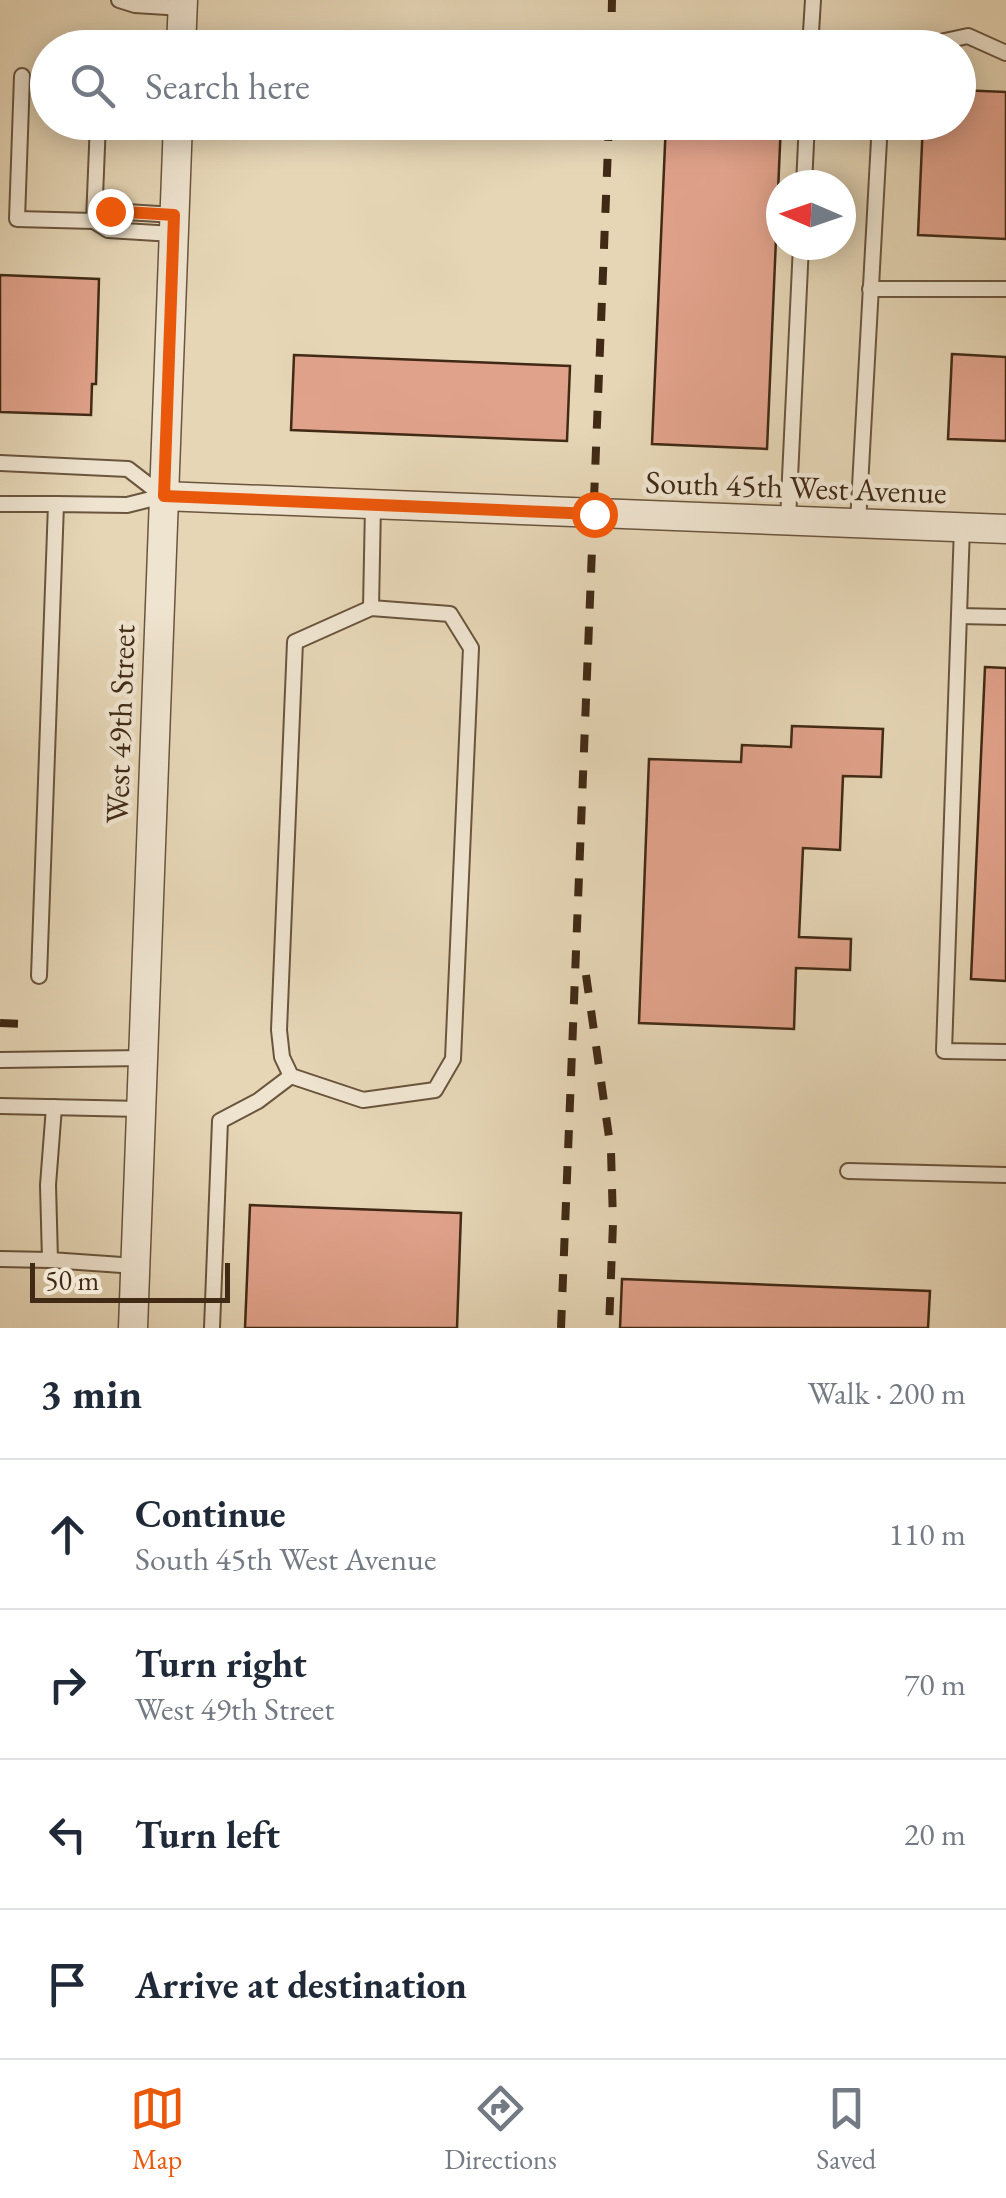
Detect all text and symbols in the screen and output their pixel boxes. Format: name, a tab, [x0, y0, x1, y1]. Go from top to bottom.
search box	[30, 30, 976, 140]
icon: search	[65, 58, 120, 113]
text: Search here	[145, 61, 310, 110]
north arrow	[766, 170, 856, 260]
route end	[88, 189, 134, 235]
street label: South 45th West Avenue	[645, 461, 947, 513]
route start	[572, 492, 618, 538]
street label: West 49th Street	[96, 624, 144, 824]
scale bar	[30, 1258, 230, 1302]
text: 50 m	[45, 1262, 99, 1298]
text: 3 min	[40, 1366, 142, 1421]
text: Walk · 200 m	[808, 1372, 966, 1414]
text: Continue	[135, 1489, 286, 1538]
icon: ahead	[40, 1507, 95, 1562]
text: 110 m	[889, 1513, 966, 1555]
text: South 45th West Avenue	[135, 1538, 436, 1580]
text: Turn right	[135, 1639, 307, 1688]
icon: right	[40, 1657, 95, 1712]
text: 70 m	[904, 1663, 966, 1705]
text: West 49th Street	[135, 1688, 334, 1730]
icon: left	[40, 1807, 95, 1862]
text: Turn left	[135, 1810, 280, 1859]
text: 20 m	[904, 1813, 966, 1855]
icon: arrive	[40, 1957, 95, 2012]
text: Arrive at destination	[135, 1960, 467, 2009]
tab: Map	[130, 2081, 185, 2177]
tab: Directions	[444, 2081, 557, 2177]
tab: Saved	[816, 2081, 876, 2177]

